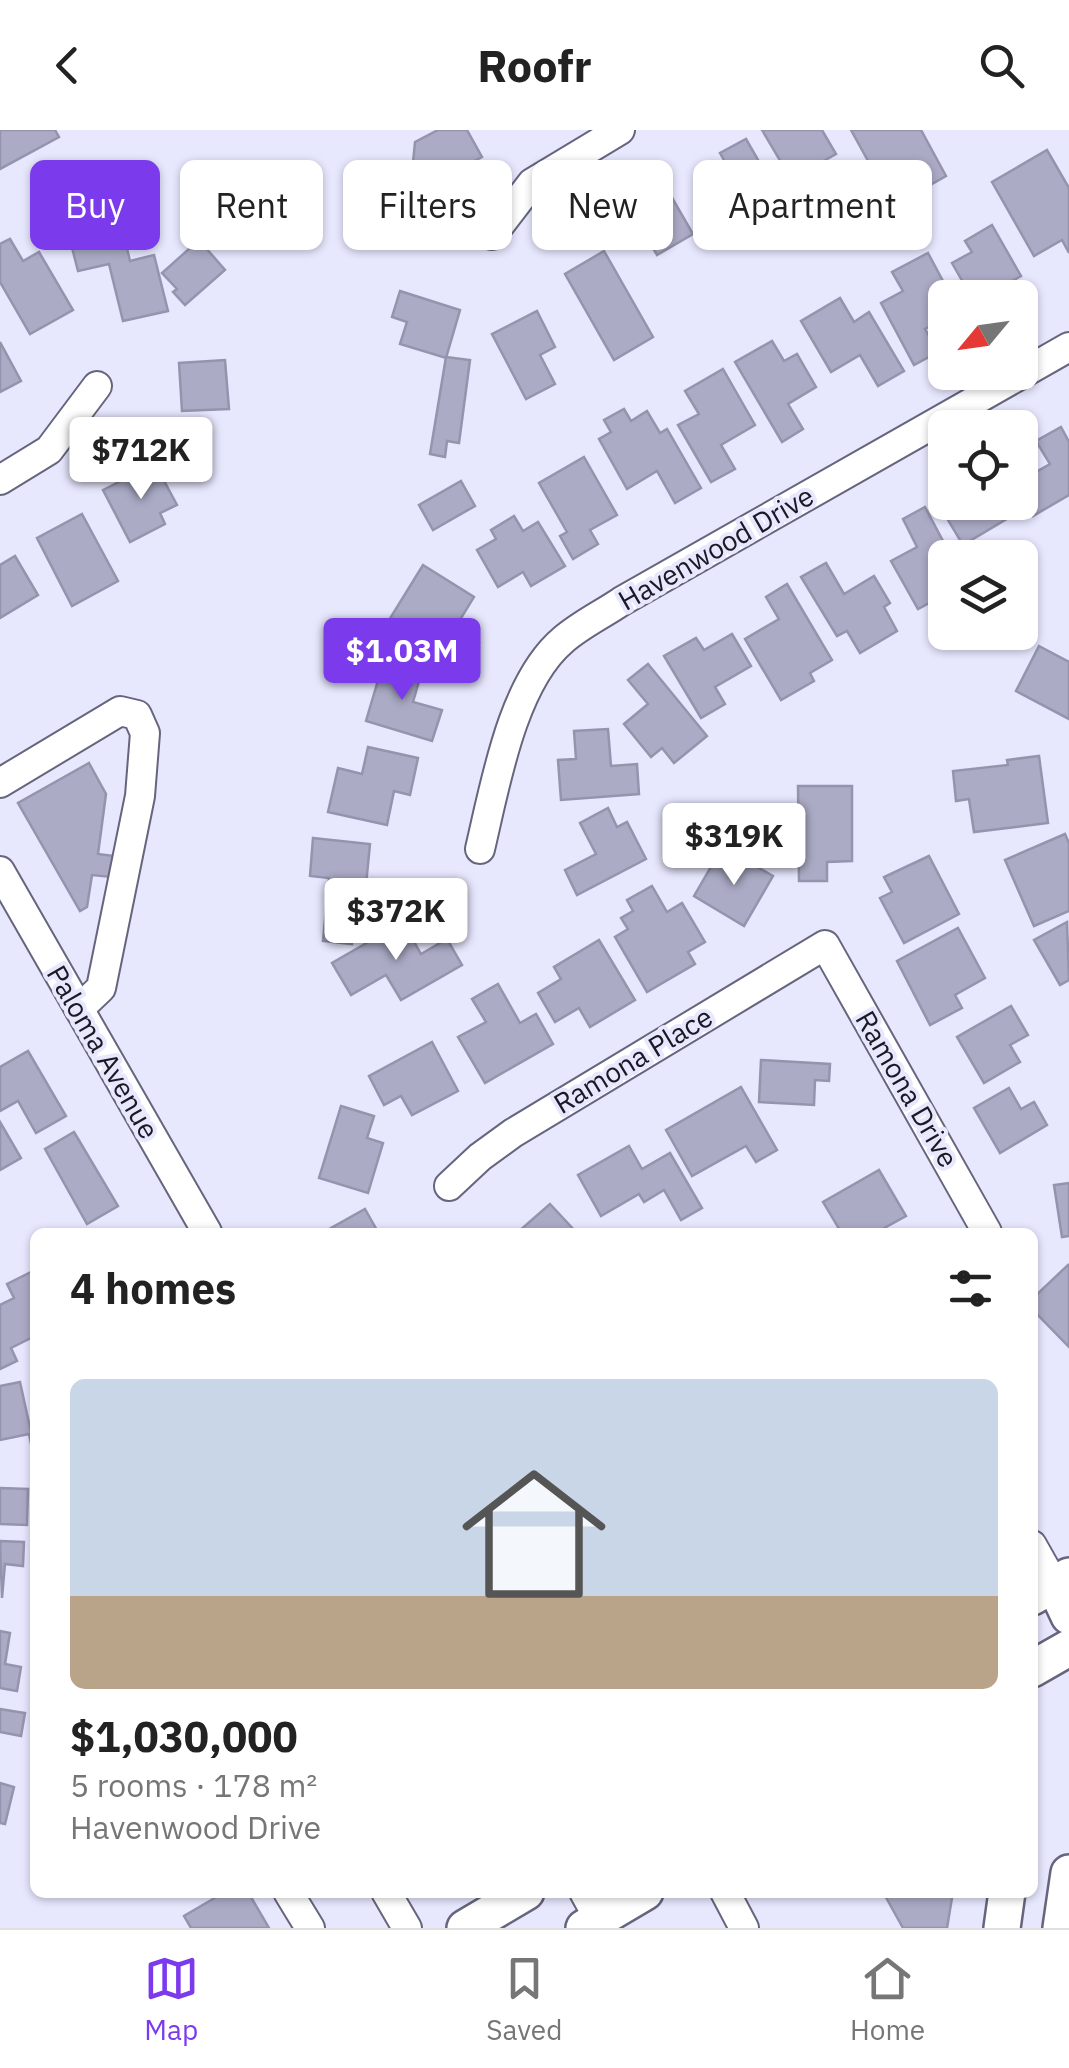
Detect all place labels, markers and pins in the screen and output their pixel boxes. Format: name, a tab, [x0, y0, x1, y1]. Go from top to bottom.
pin: $712K	[71, 417, 211, 502]
pin: $1.03M	[321, 618, 483, 703]
pin: $319K	[664, 803, 804, 888]
pin: $372K	[326, 878, 466, 963]

